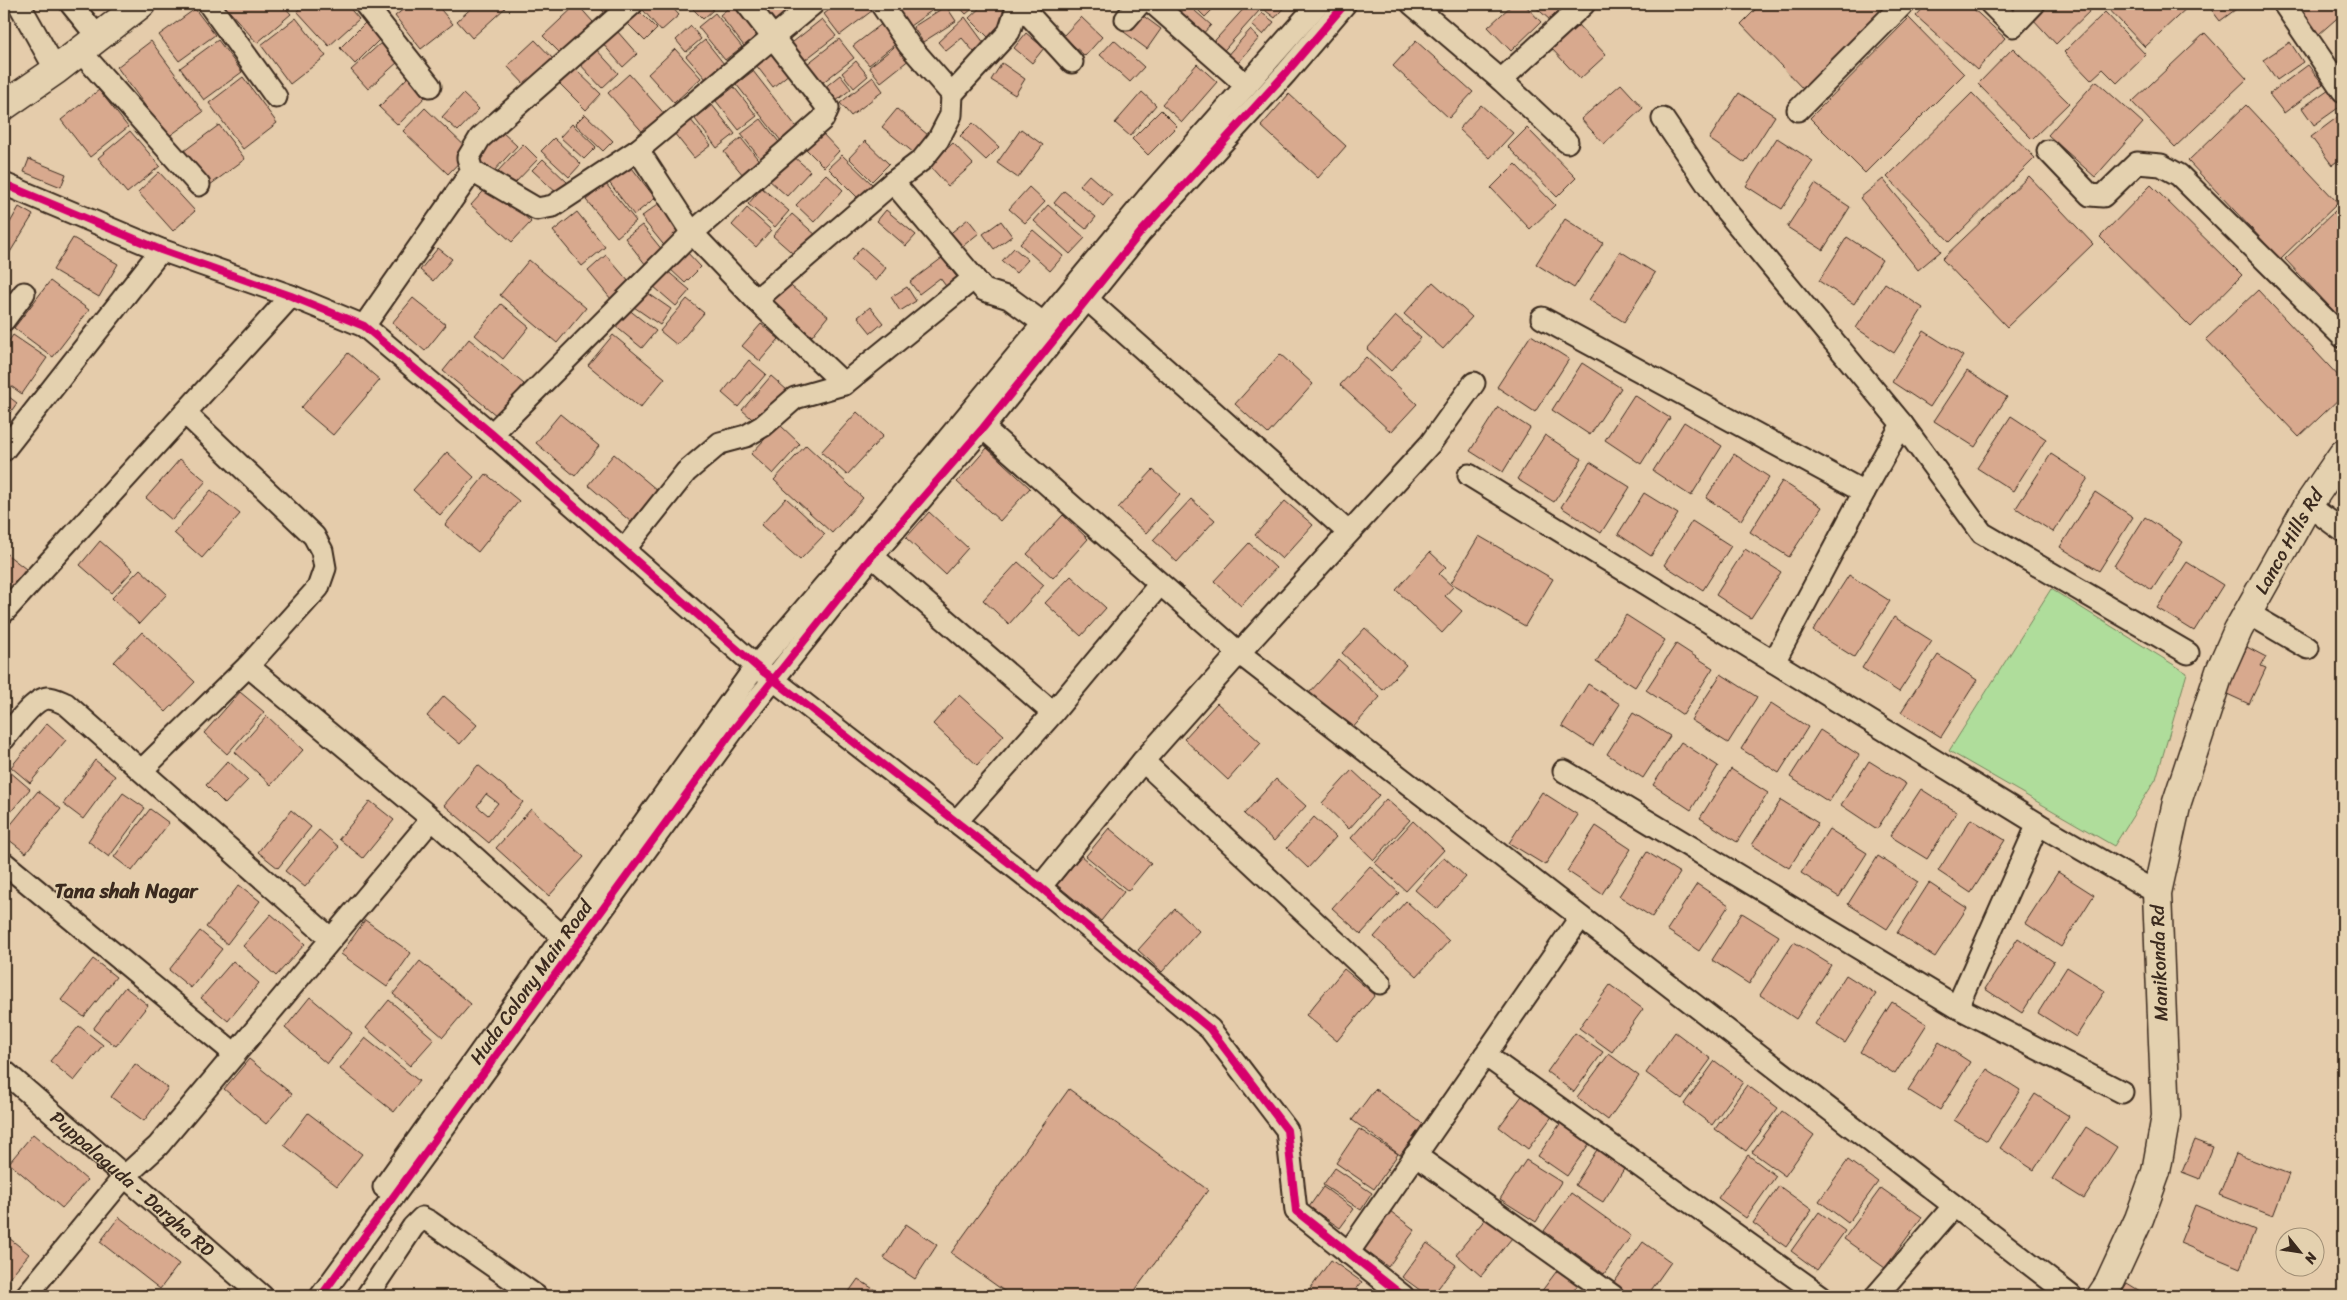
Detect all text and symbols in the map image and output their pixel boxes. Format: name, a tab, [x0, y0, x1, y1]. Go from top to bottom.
street label: Lanco Hills Rd	[2245, 480, 2333, 600]
district label: Tana shah Nagar	[54, 874, 199, 909]
street label: Huda Colony Main Road	[460, 891, 602, 1071]
street label: Manikonda Rd	[2140, 903, 2178, 1022]
street label: Puppalaguda - Dargha RD	[43, 1102, 223, 1265]
north arrow	[2274, 1228, 2324, 1278]
text: N	[2297, 1247, 2325, 1269]

